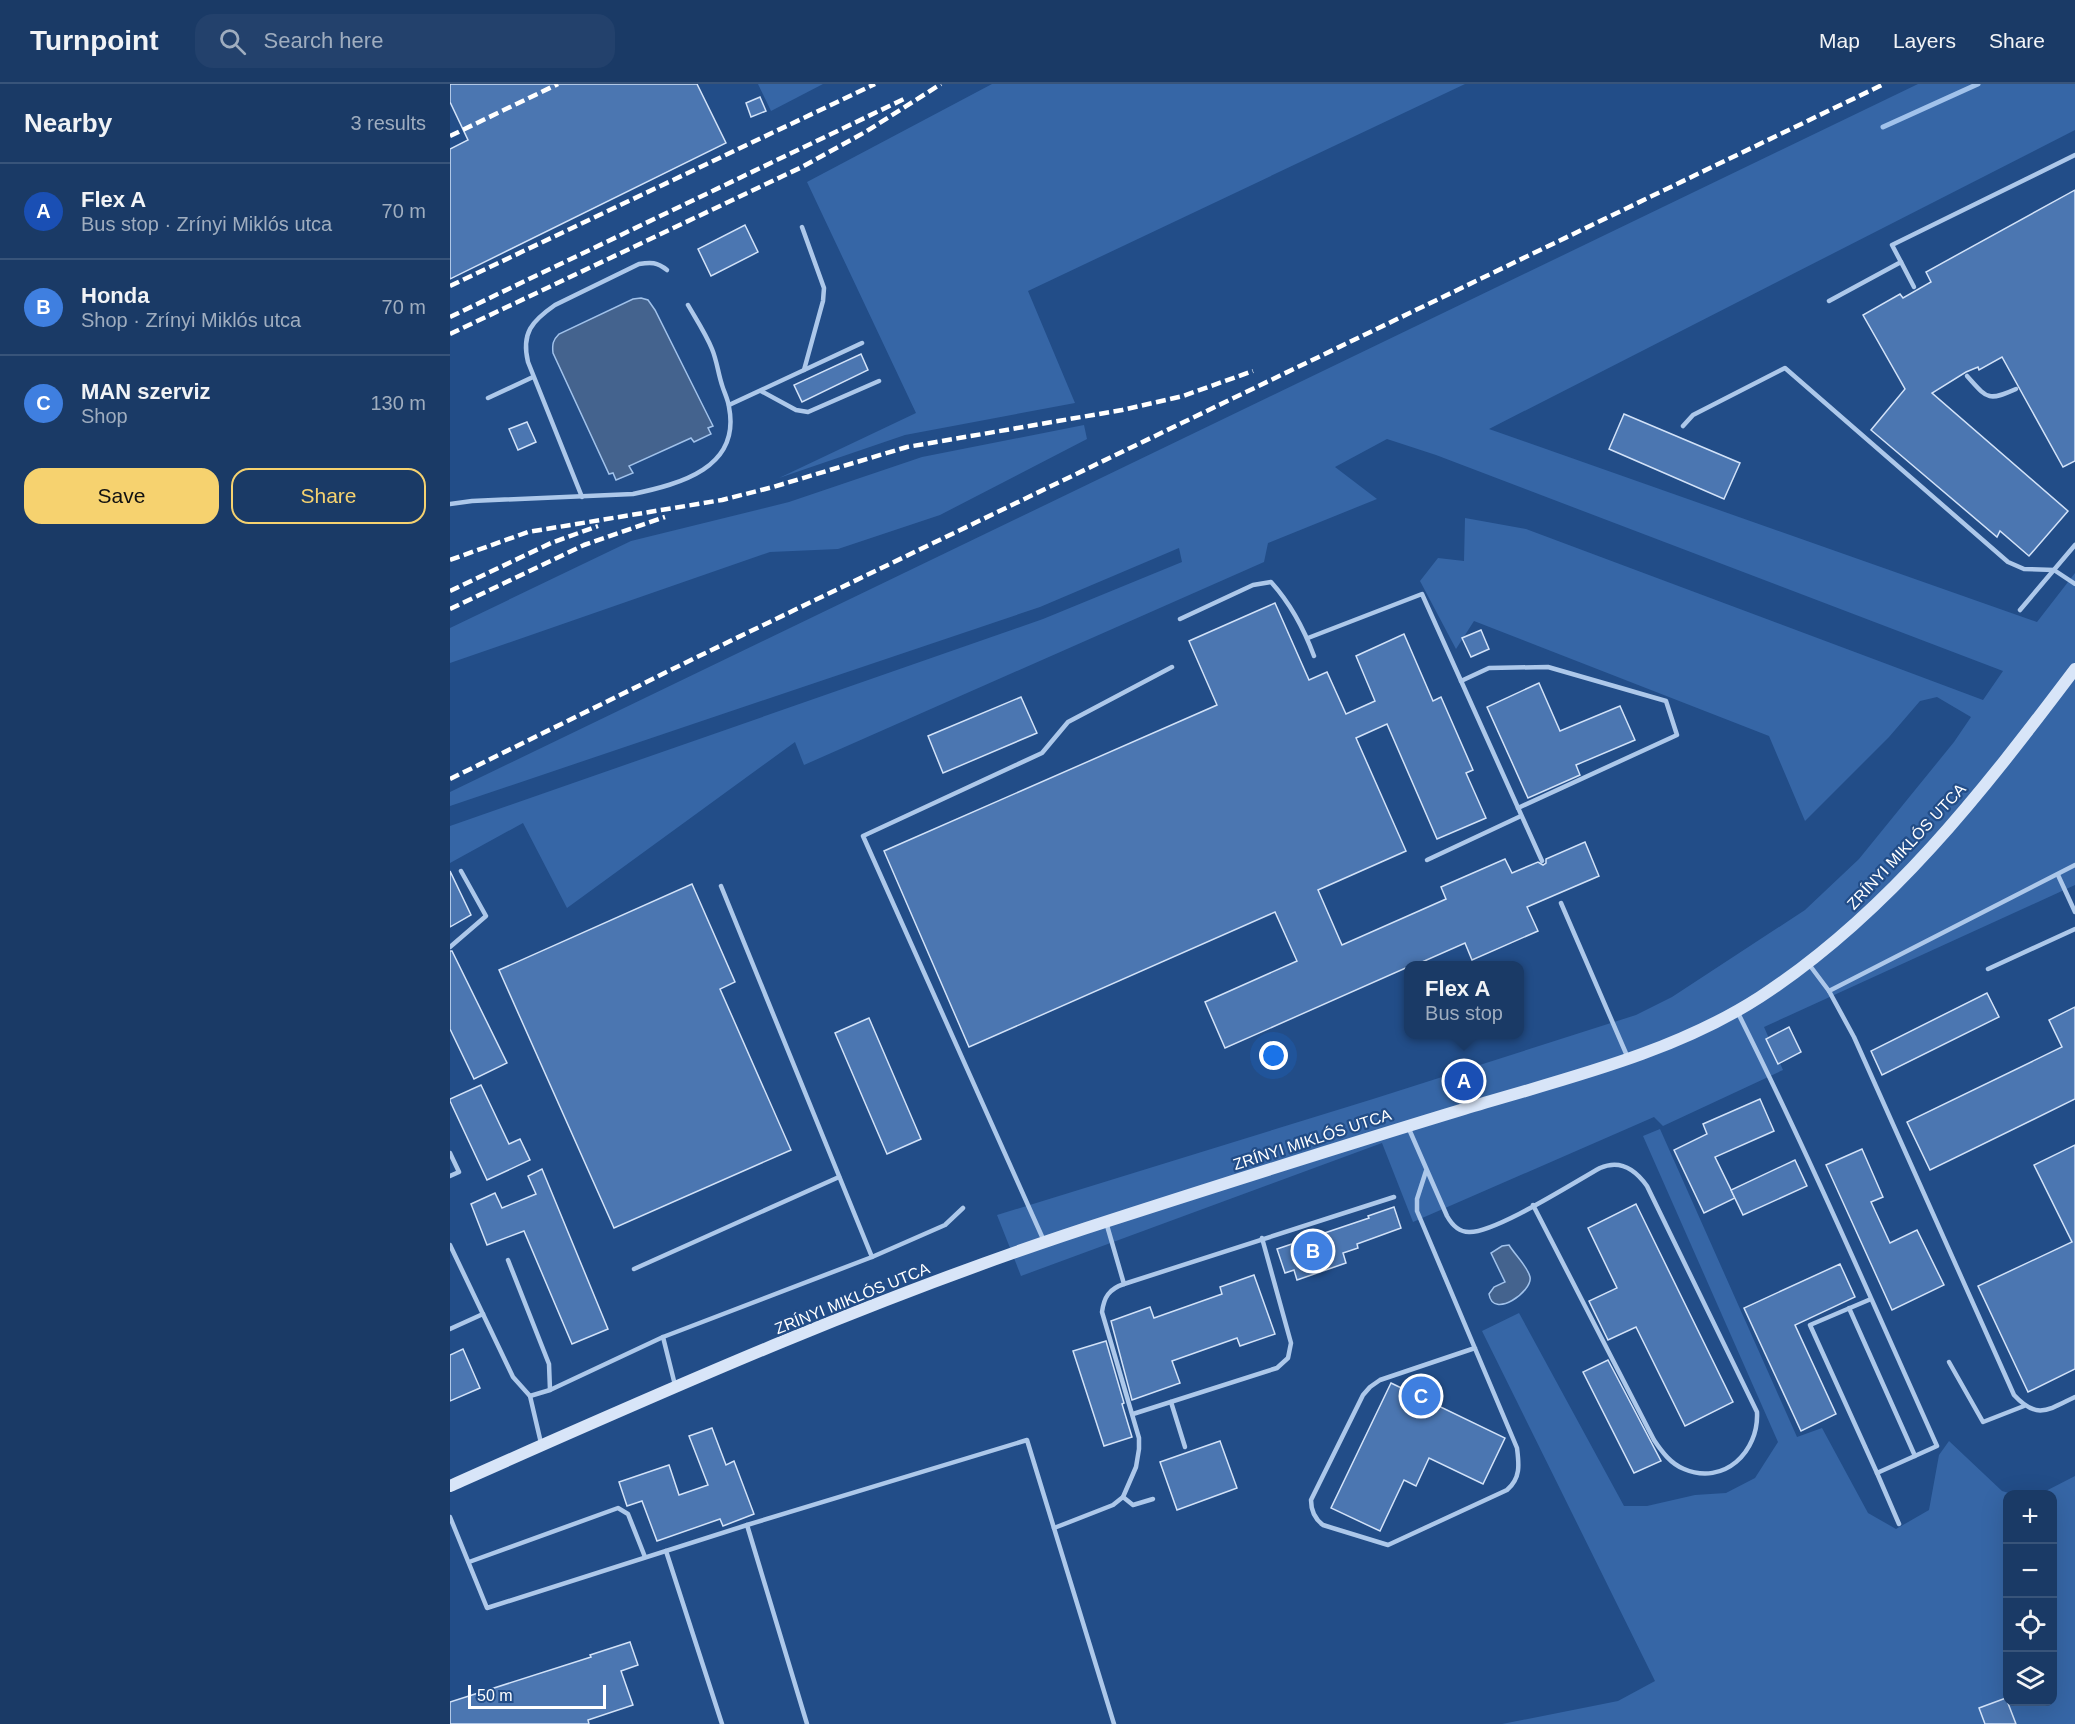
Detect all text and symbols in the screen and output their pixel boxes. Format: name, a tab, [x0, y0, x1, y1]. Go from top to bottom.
search box	[195, 14, 615, 68]
text: Turnpoint	[30, 25, 159, 56]
icon: search	[216, 25, 249, 58]
text: Search here	[264, 28, 383, 53]
text: Map	[1819, 29, 1860, 52]
text: Layers	[1893, 29, 1956, 52]
text: Share	[1989, 29, 2045, 52]
text: Nearby	[24, 108, 112, 138]
text: 3 results	[350, 112, 426, 134]
text: Flex A	[81, 187, 146, 212]
text: A	[36, 200, 51, 222]
text: 70 m	[382, 200, 426, 222]
text: Bus stop · Zrínyi Miklós utca	[81, 213, 332, 235]
text: Honda	[81, 283, 149, 308]
text: B	[36, 296, 51, 318]
text: 70 m	[382, 296, 426, 318]
text: Shop · Zrínyi Miklós utca	[81, 309, 301, 331]
text: MAN szerviz	[81, 379, 211, 404]
text: C	[36, 392, 51, 414]
text: 130 m	[370, 392, 426, 414]
text: Shop	[81, 405, 128, 427]
button: Save	[24, 468, 219, 524]
button: Share	[231, 468, 426, 524]
street label: ZRÍNYI MIKLÓS UTCA	[1843, 779, 1969, 913]
popup	[1404, 961, 1524, 1039]
text: Flex A	[1425, 976, 1490, 1001]
text: Bus stop	[1425, 1002, 1503, 1024]
your location	[1259, 1041, 1288, 1070]
pin: A	[1444, 1058, 1484, 1104]
street label: ZRÍNYI MIKLÓS UTCA	[1231, 1105, 1394, 1173]
pin: B	[1294, 1228, 1332, 1274]
street label: ZRÍNYI MIKLÓS UTCA	[772, 1259, 932, 1337]
pin: C	[1402, 1374, 1440, 1418]
map controls	[2003, 1490, 2057, 1706]
button: +	[2003, 1490, 2057, 1544]
button: −	[2003, 1544, 2057, 1598]
button: locate	[2003, 1598, 2057, 1652]
button: layers	[2003, 1652, 2057, 1706]
scale bar	[468, 1682, 606, 1710]
text: 50 m	[477, 1687, 513, 1704]

